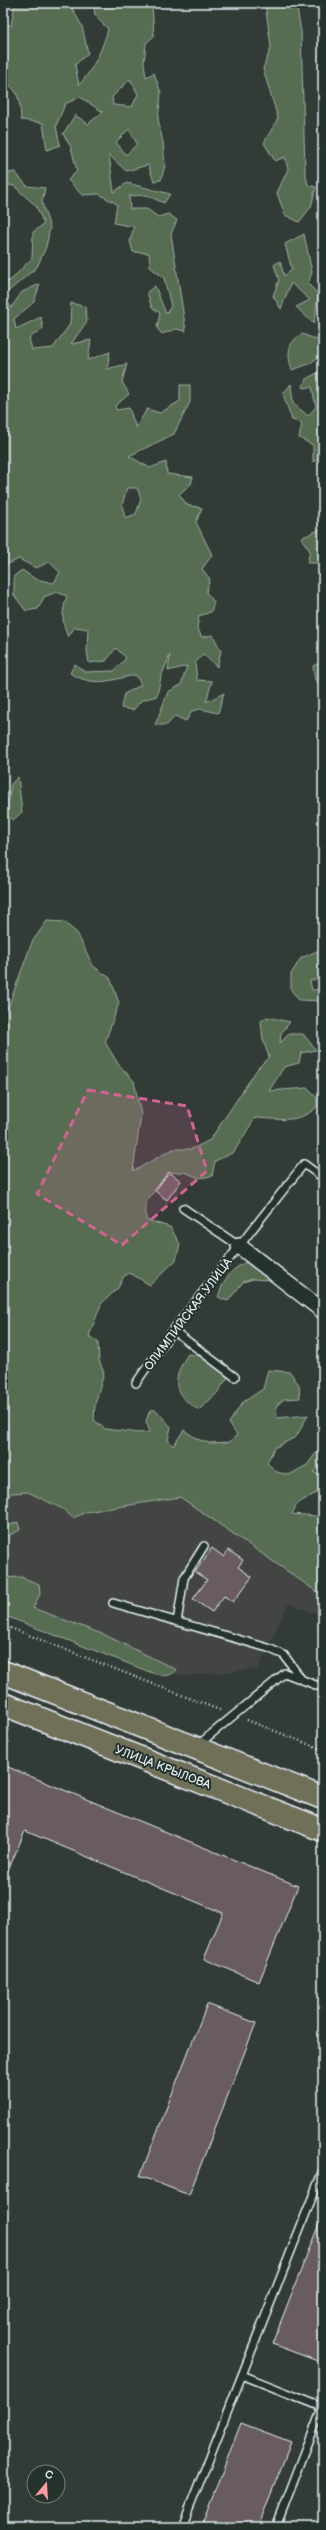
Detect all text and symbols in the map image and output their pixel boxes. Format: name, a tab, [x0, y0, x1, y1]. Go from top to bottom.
street label: ОЛИМПИЙСКАЯ УЛИЦА	[141, 1254, 236, 1374]
street label: УЛИЦА КРЫЛОВА	[113, 1742, 213, 1793]
north arrow	[26, 2464, 66, 2504]
text: С	[43, 2468, 55, 2482]

